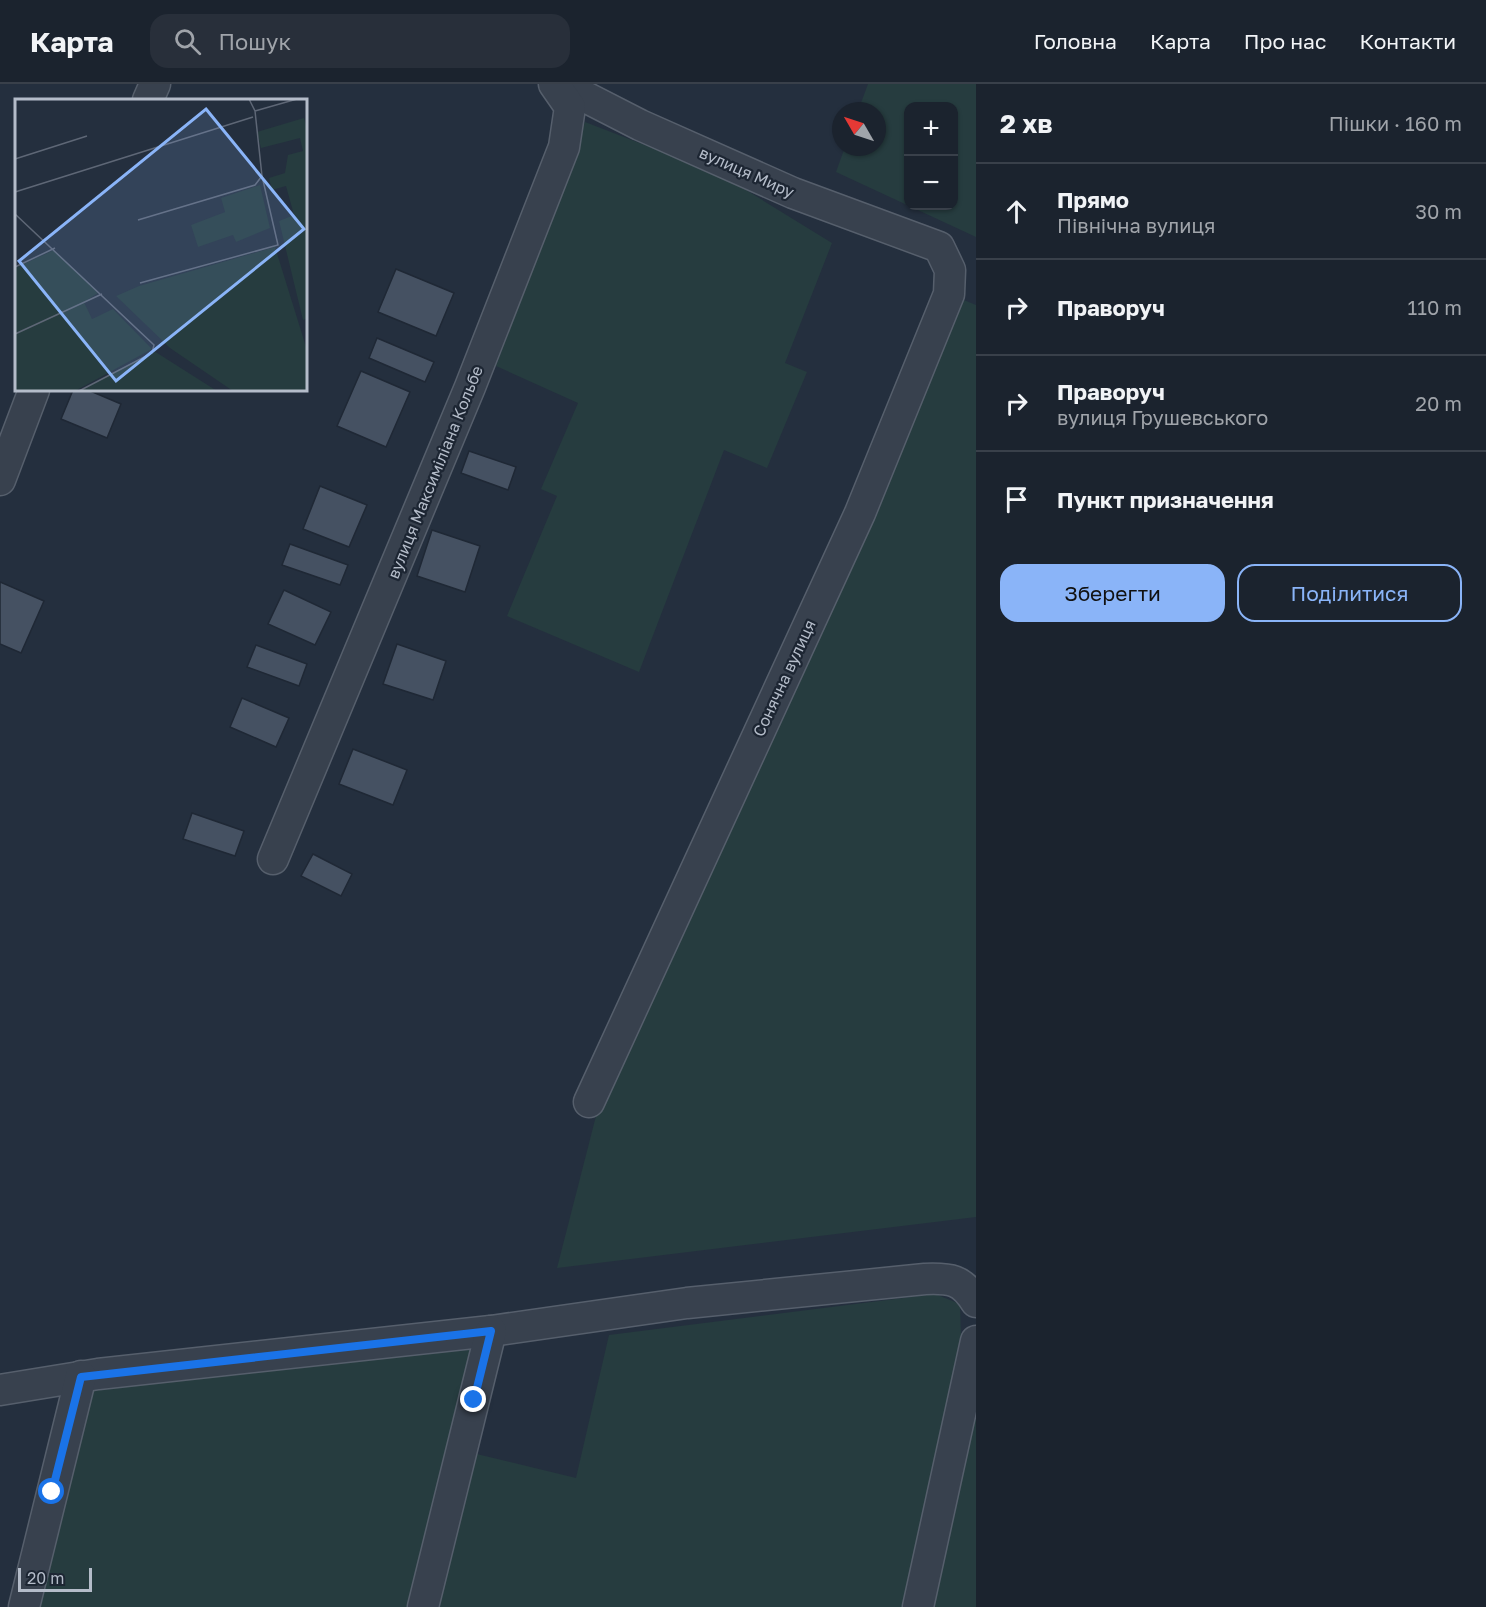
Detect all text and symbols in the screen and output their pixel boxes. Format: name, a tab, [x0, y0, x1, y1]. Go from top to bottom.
search box	[150, 14, 570, 68]
text: Карта	[30, 25, 114, 58]
icon: search	[171, 25, 204, 58]
text: Пошук	[219, 28, 291, 55]
text: Головна	[1034, 28, 1117, 54]
text: Карта	[1150, 28, 1211, 54]
text: Про нас	[1244, 28, 1326, 54]
text: Контакти	[1359, 28, 1456, 54]
inset map	[15, 99, 308, 392]
north arrow	[832, 102, 886, 156]
map controls	[904, 102, 958, 210]
button: +	[904, 102, 958, 156]
text: 2 хв	[1000, 108, 1053, 139]
text: Пішки · 160 m	[1329, 111, 1462, 135]
street label: вулиця Миру	[696, 142, 798, 202]
button: −	[904, 156, 958, 210]
text: Прямо	[1057, 186, 1129, 213]
icon: ahead	[1000, 195, 1033, 228]
text: 30 m	[1415, 199, 1462, 223]
text: Північна вулиця	[1057, 213, 1215, 237]
icon: right	[1000, 291, 1033, 324]
text: Праворуч	[1057, 294, 1165, 321]
text: 110 m	[1408, 295, 1462, 319]
street label: вулиця Максиміліана Кольбе	[383, 363, 487, 581]
text: Праворуч	[1057, 378, 1165, 405]
icon: right	[1000, 387, 1033, 420]
text: 20 m	[1415, 391, 1462, 415]
text: вулиця Грушевського	[1057, 405, 1268, 429]
icon: arrive	[1000, 483, 1033, 516]
text: Пункт призначення	[1057, 486, 1274, 513]
button: Зберегти	[1000, 564, 1225, 622]
button: Поділитися	[1237, 564, 1462, 622]
street label: Сонячна вулиця	[748, 616, 820, 740]
route end	[460, 1386, 486, 1412]
route start	[38, 1478, 64, 1504]
scale bar	[18, 1565, 92, 1592]
text: 20 m	[27, 1568, 64, 1588]

